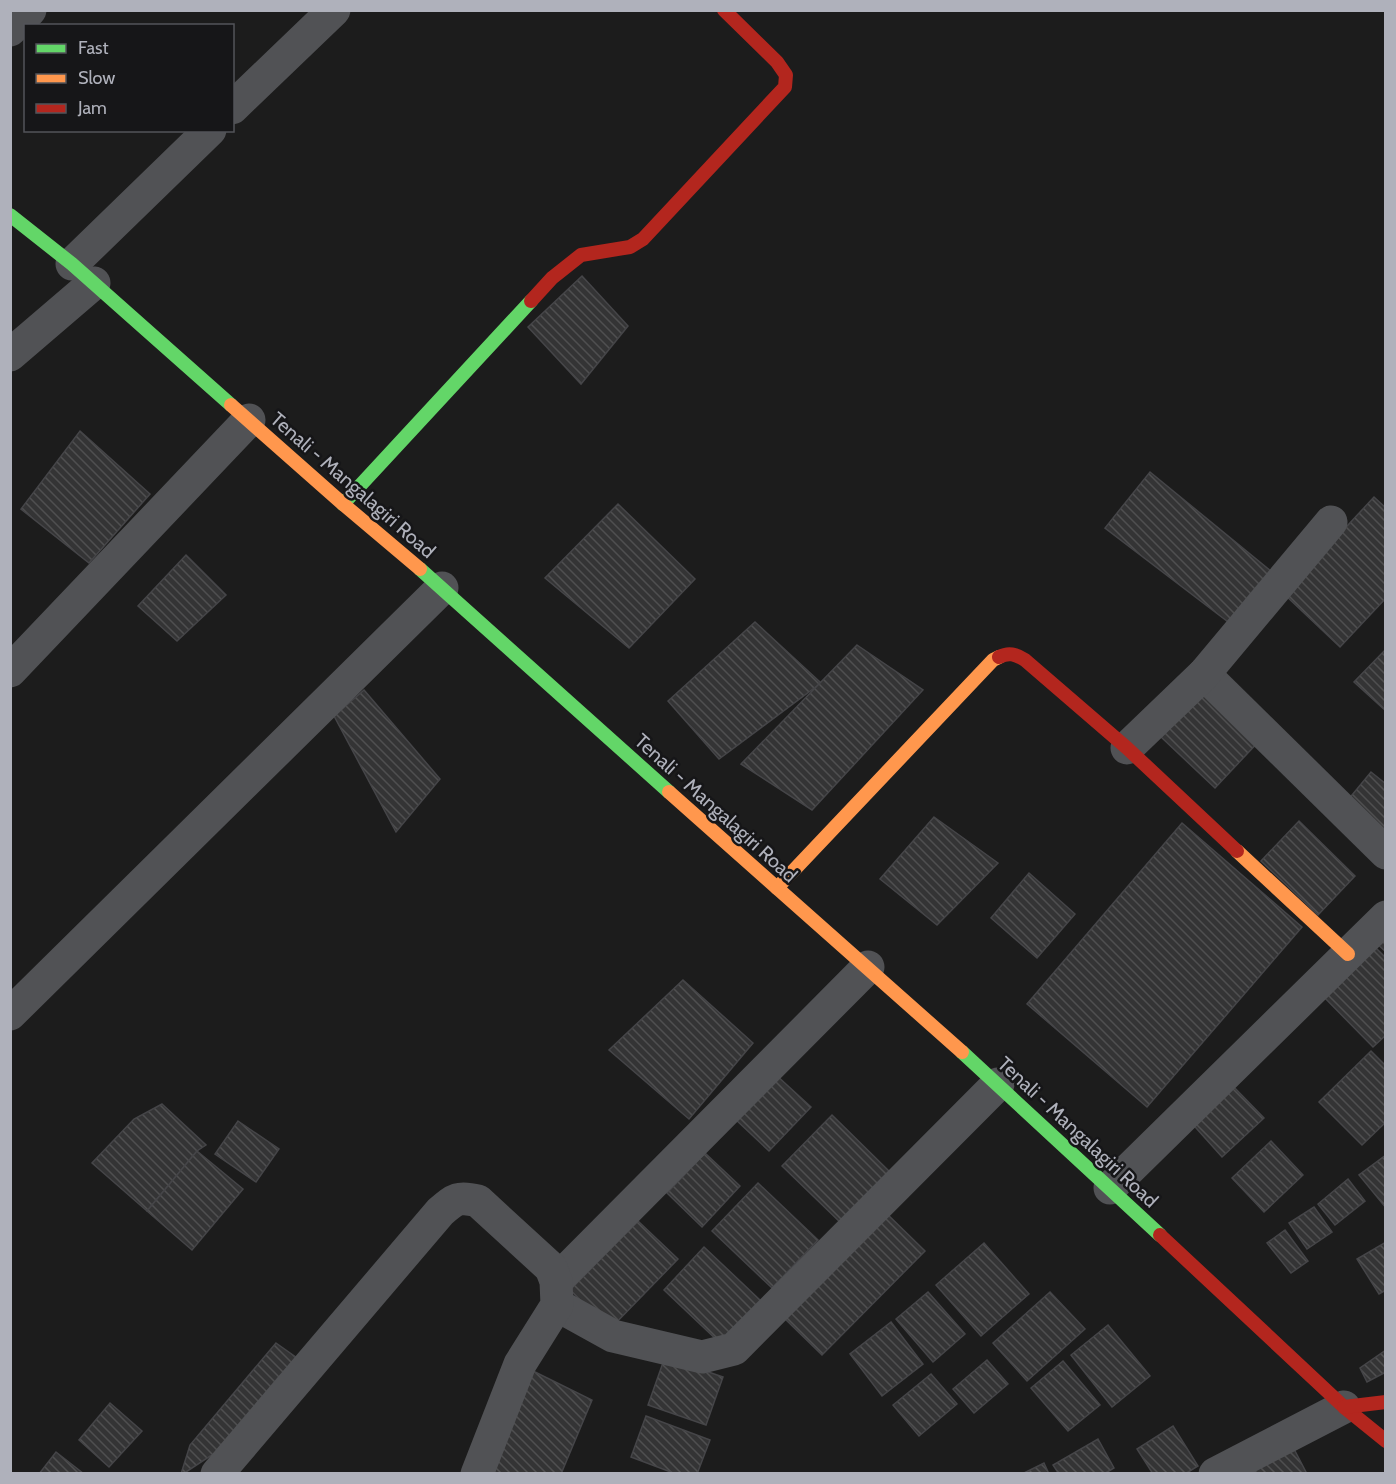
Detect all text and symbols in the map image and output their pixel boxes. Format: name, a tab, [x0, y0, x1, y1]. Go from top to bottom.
legend	[24, 24, 234, 132]
text: Fast	[78, 37, 109, 59]
text: Slow	[78, 67, 115, 89]
text: Jam	[77, 97, 107, 119]
street label: Tenali - Mangalagiri Road	[266, 407, 440, 563]
street label: Tenali - Mangalagiri Road	[630, 729, 802, 887]
street label: Tenali - Mangalagiri Road	[993, 1051, 1163, 1213]

